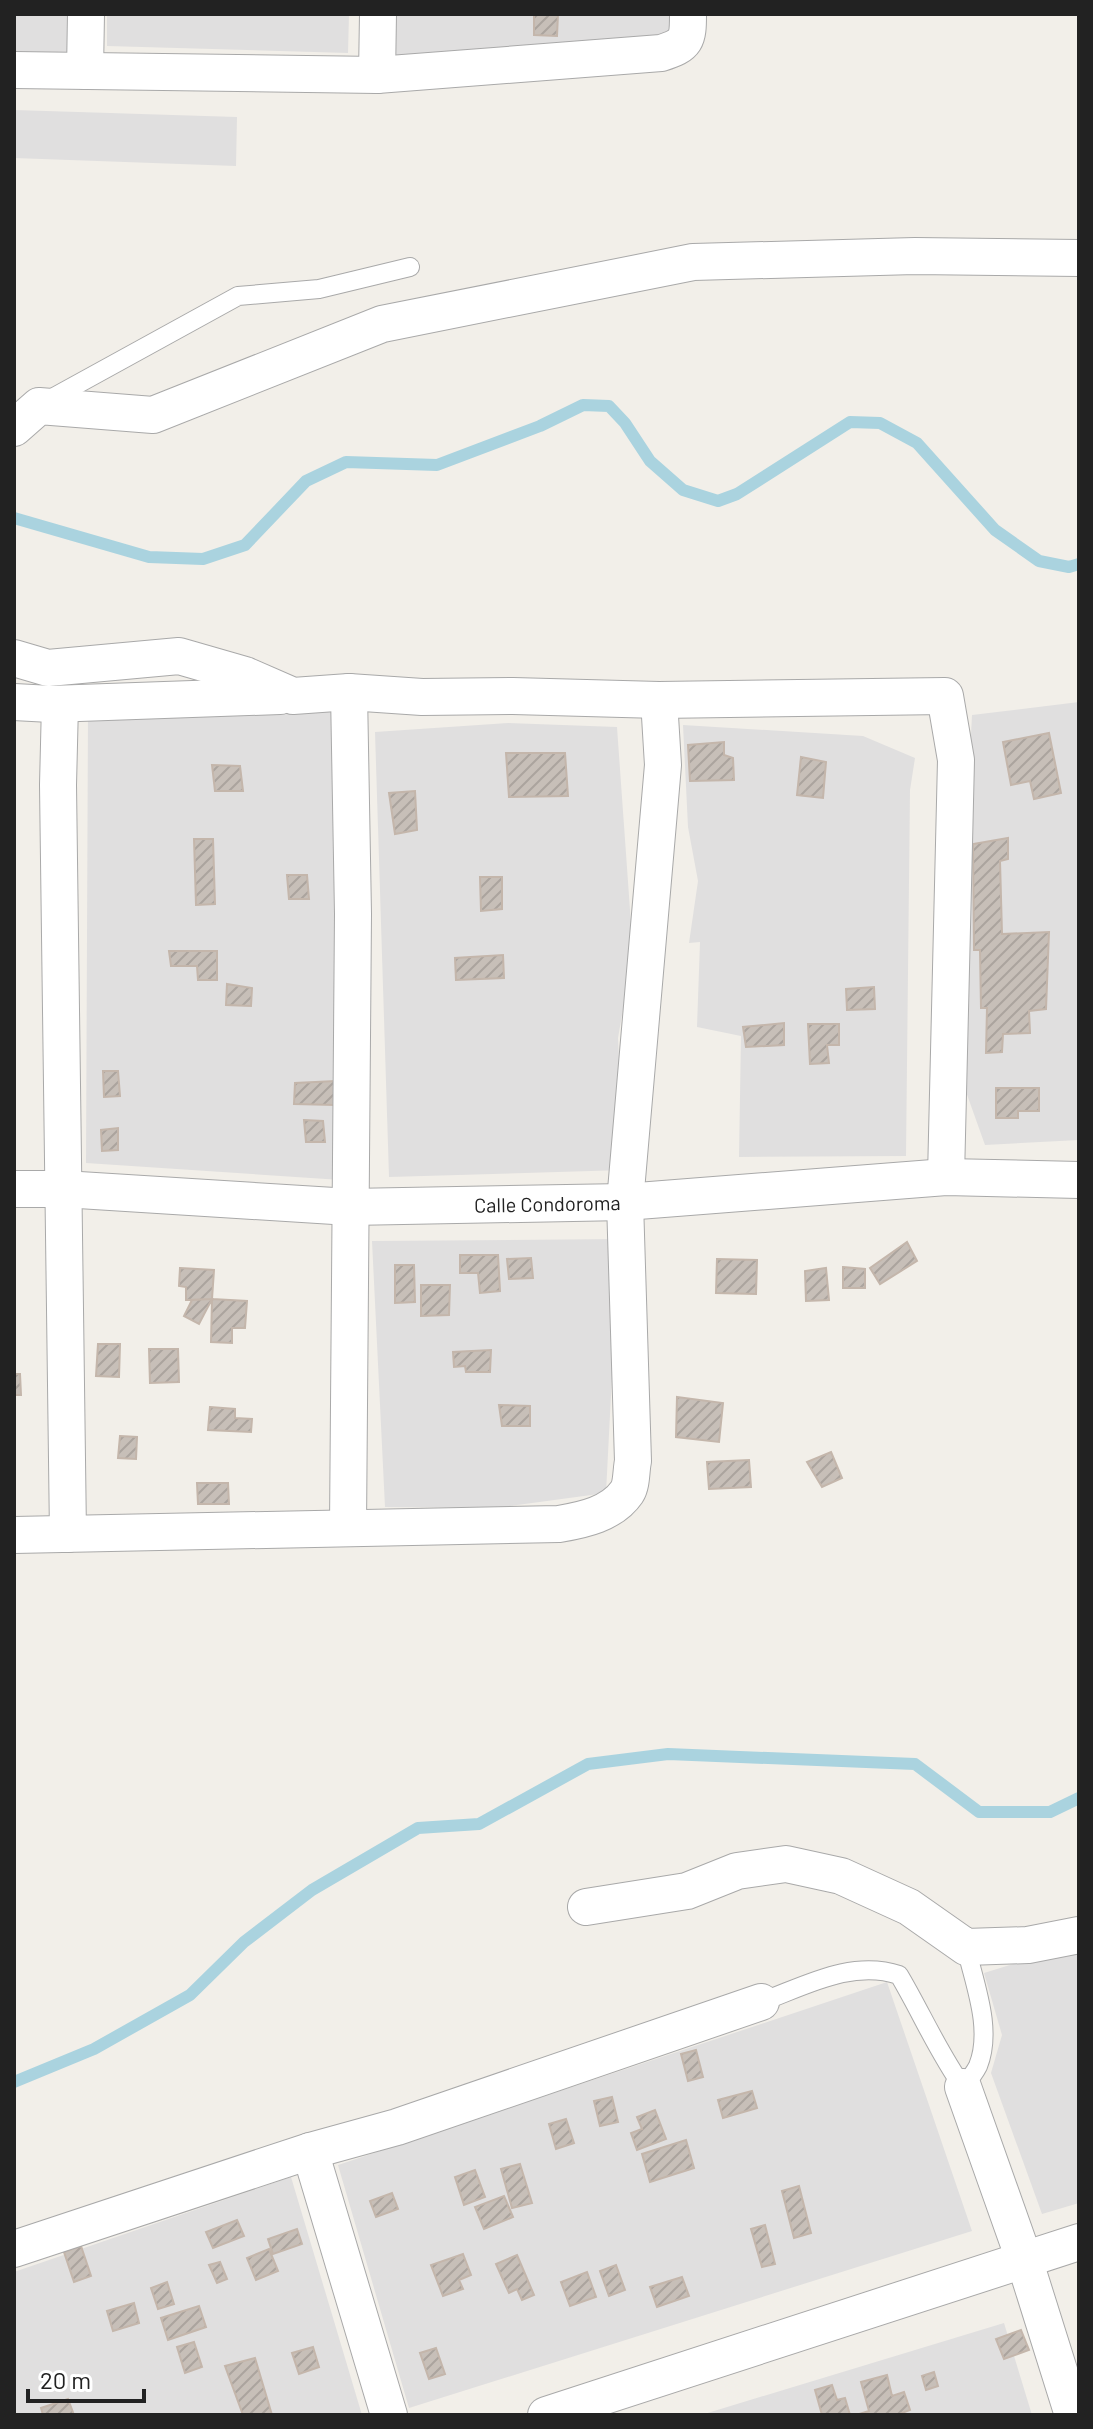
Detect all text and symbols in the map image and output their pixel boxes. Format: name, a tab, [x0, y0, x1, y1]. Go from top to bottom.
street label: Calle Condoroma	[474, 1190, 621, 1217]
scale bar	[28, 2353, 144, 2403]
text: 20 m	[40, 2365, 91, 2394]

